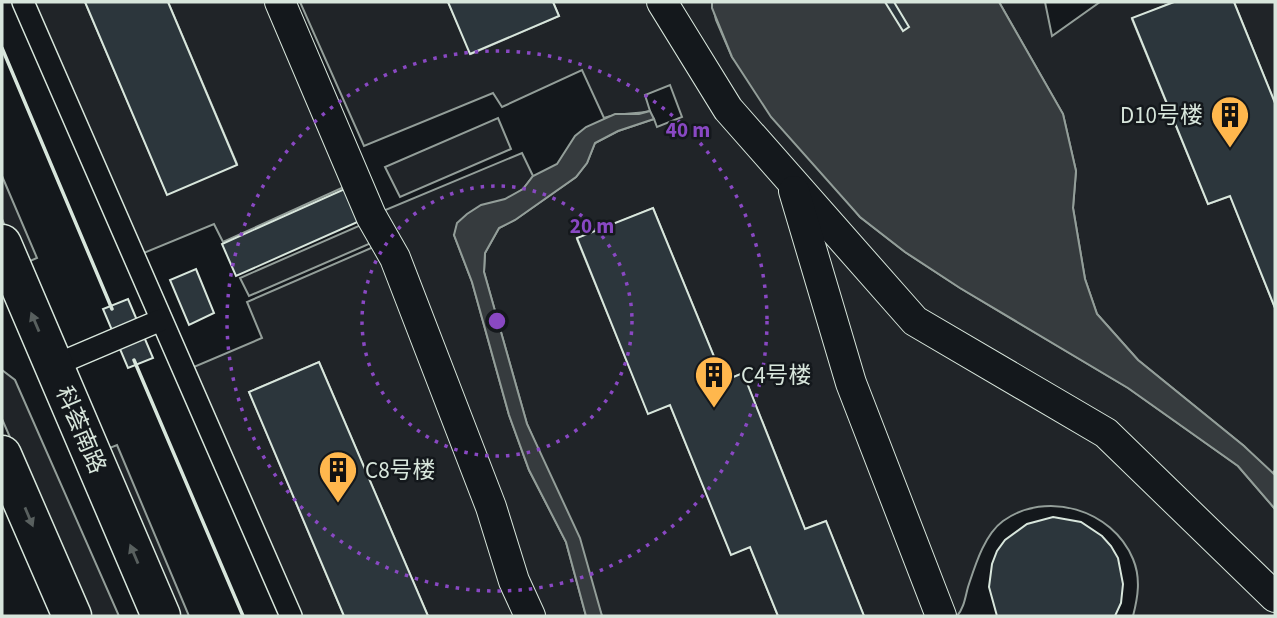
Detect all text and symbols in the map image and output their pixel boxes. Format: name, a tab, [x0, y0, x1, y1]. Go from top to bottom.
building icon: D10号楼	[1209, 94, 1251, 149]
place label: D10号楼	[1120, 99, 1203, 132]
text: 40 m	[666, 115, 710, 145]
text: 20 m	[570, 211, 614, 241]
centre of rings	[485, 309, 509, 333]
one-way arrow	[29, 312, 41, 332]
building icon: C4号楼	[693, 354, 735, 409]
place label: C4号楼	[741, 359, 812, 392]
street label: 科荟南路	[48, 381, 114, 479]
building icon: C8号楼	[317, 449, 359, 504]
place label: C8号楼	[365, 454, 436, 487]
one-way arrow	[24, 507, 35, 528]
one-way arrow	[128, 543, 139, 564]

